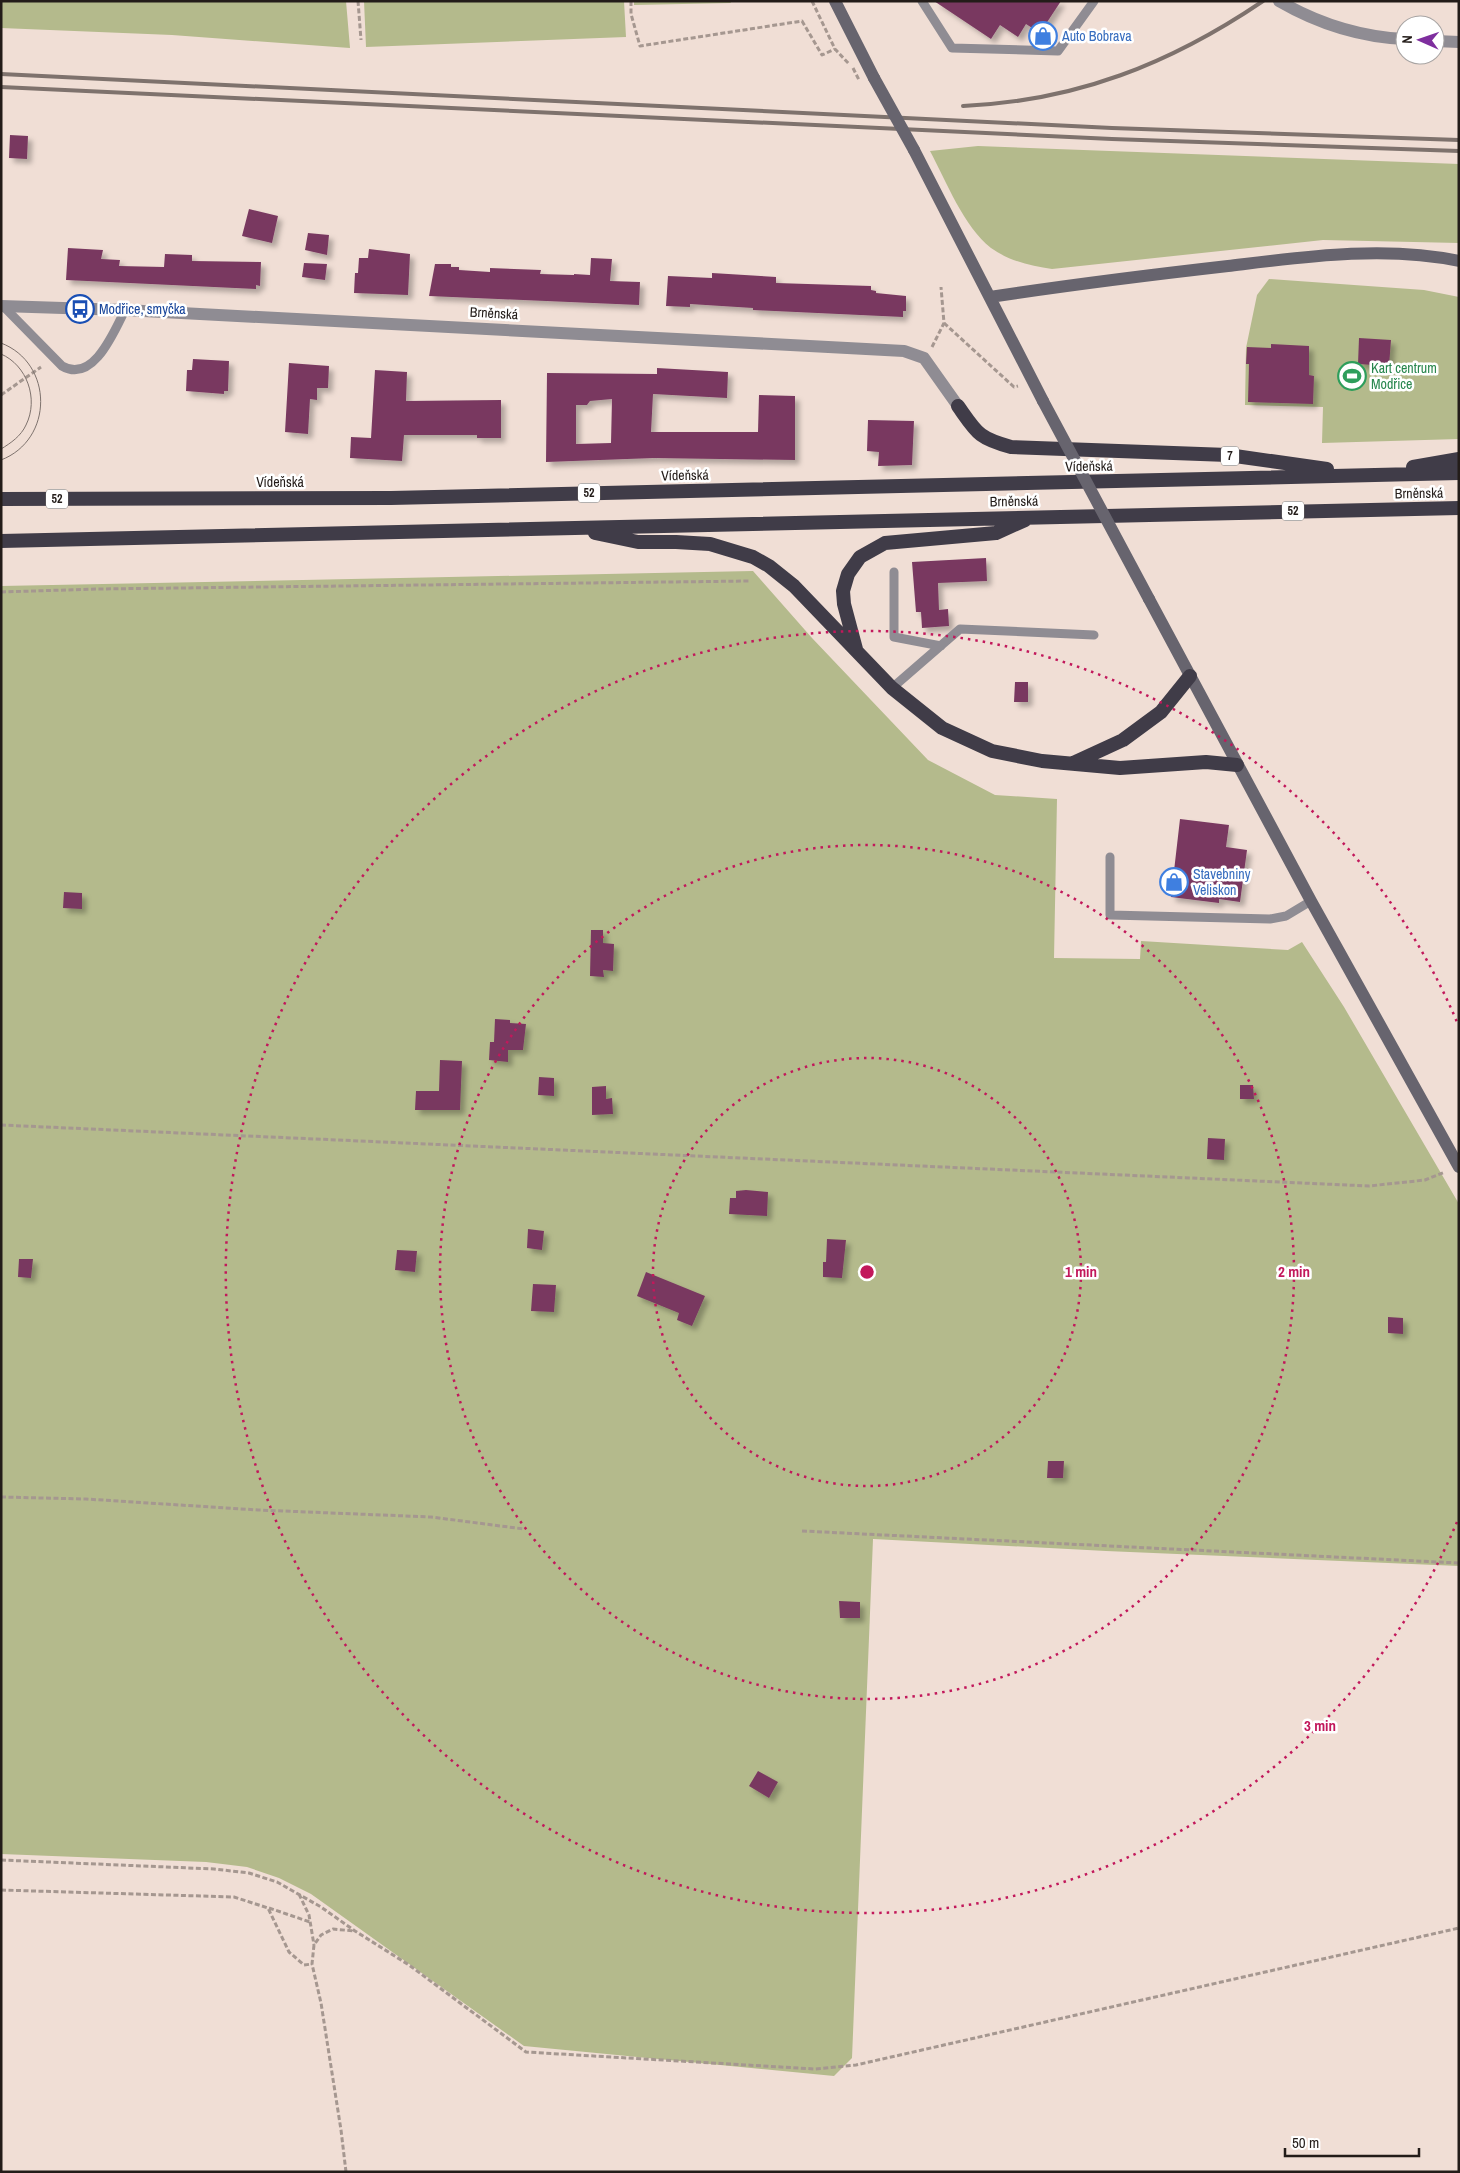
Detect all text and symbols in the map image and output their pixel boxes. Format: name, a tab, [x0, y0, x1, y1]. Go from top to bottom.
north arrow	[1395, 15, 1445, 65]
shop icon: Auto Bobrava	[1028, 21, 1058, 51]
place label: Auto Bobrava	[1061, 27, 1132, 45]
text: N	[1398, 35, 1416, 44]
bus stop icon: Modřice, smyčka	[65, 294, 95, 324]
place label: Modřice, smyčka	[99, 300, 186, 318]
street label: Brněnská	[469, 303, 519, 323]
place label: Kart centrum Modřice	[1371, 359, 1437, 393]
sports icon: Kart centrum Modřice	[1337, 361, 1367, 391]
road number: 7	[1221, 446, 1239, 466]
street label: Vídeňská	[1065, 457, 1114, 475]
street label: Vídeňská	[661, 466, 710, 484]
street label: Vídeňská	[256, 473, 304, 491]
road number: 52	[578, 483, 600, 502]
street label: Brněnská	[1395, 484, 1444, 502]
road number: 52	[46, 489, 68, 508]
street label: Brněnská	[990, 492, 1039, 510]
road number: 52	[1282, 502, 1304, 520]
place label: Stavebniny Veliskon	[1193, 865, 1251, 899]
shop icon: Stavebniny Veliskon	[1159, 867, 1189, 897]
text: 1 min	[1065, 1261, 1097, 1282]
text: 2 min	[1278, 1261, 1310, 1282]
centre of rings	[858, 1263, 876, 1281]
text: 3 min	[1304, 1715, 1336, 1736]
scale bar	[1285, 2126, 1419, 2158]
text: 50 m	[1292, 2132, 1319, 2153]

